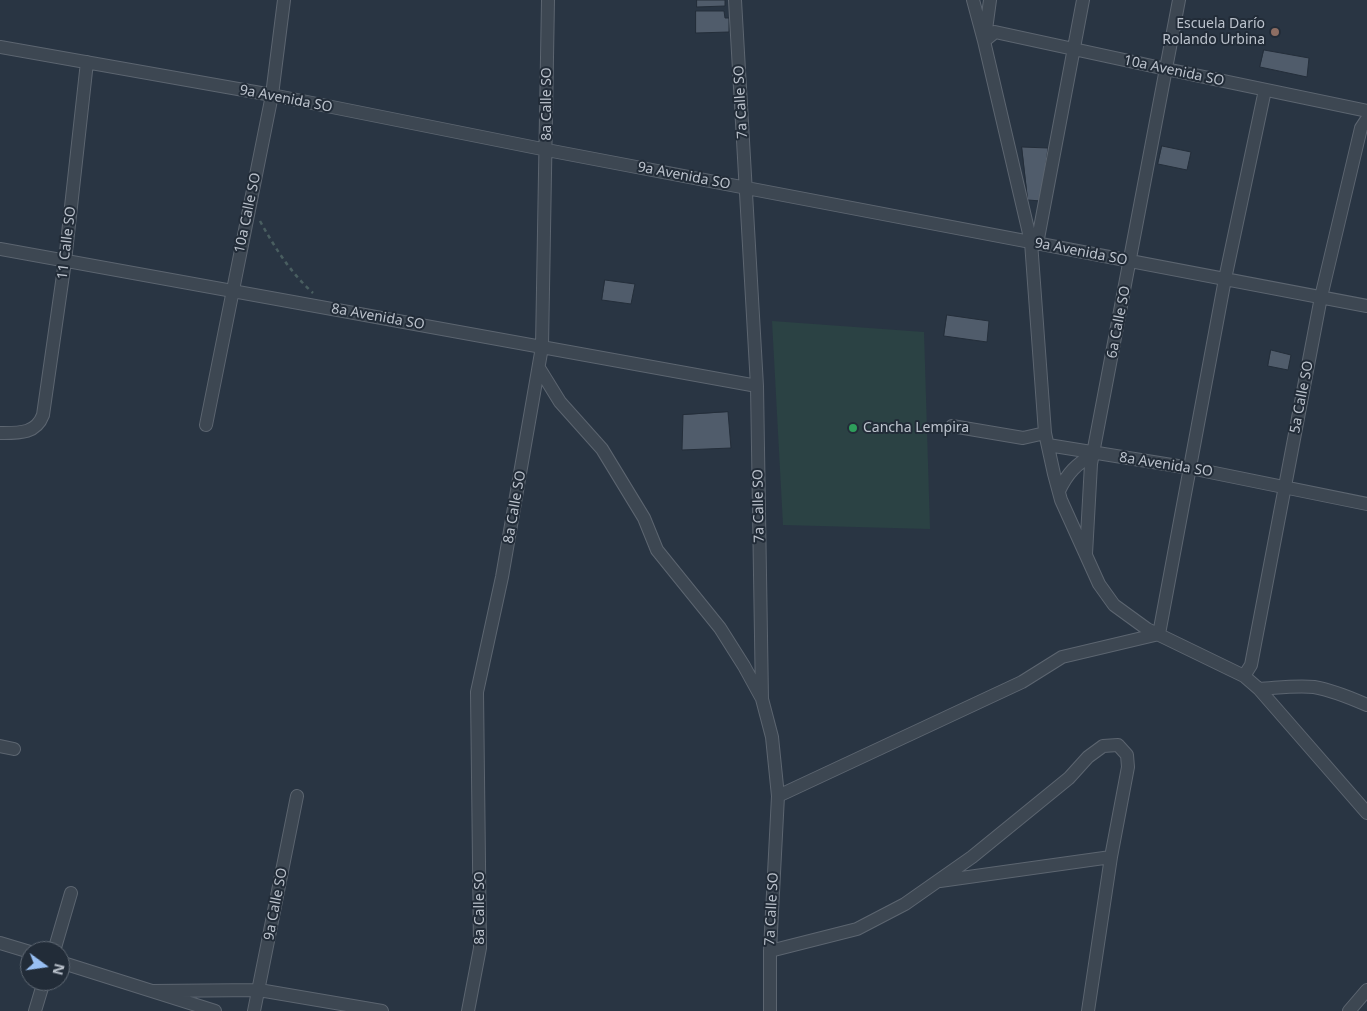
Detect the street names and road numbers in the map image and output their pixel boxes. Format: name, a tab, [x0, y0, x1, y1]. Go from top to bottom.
street label: 10a Avenida SO	[1122, 52, 1226, 90]
street label: 7a Calle SO	[731, 65, 751, 139]
street label: 8a Calle SO	[539, 67, 555, 141]
street label: 9a Avenida SO	[238, 82, 334, 116]
street label: 9a Avenida SO	[636, 159, 732, 193]
street label: 10a Calle SO	[231, 171, 265, 255]
street label: 11 Calle SO	[54, 205, 80, 281]
street label: 9a Avenida SO	[1033, 235, 1129, 269]
street label: 6a Calle SO	[1104, 284, 1134, 360]
street label: 8a Avenida SO	[330, 301, 426, 333]
street label: 5a Calle SO	[1287, 359, 1317, 435]
street label: 8a Avenida SO	[1118, 449, 1214, 481]
street label: 8a Calle SO	[500, 469, 530, 545]
street label: 7a Calle SO	[750, 469, 768, 543]
street label: 9a Calle SO	[261, 866, 291, 942]
street label: 8a Calle SO	[472, 871, 488, 945]
street label: 7a Calle SO	[762, 872, 782, 946]

